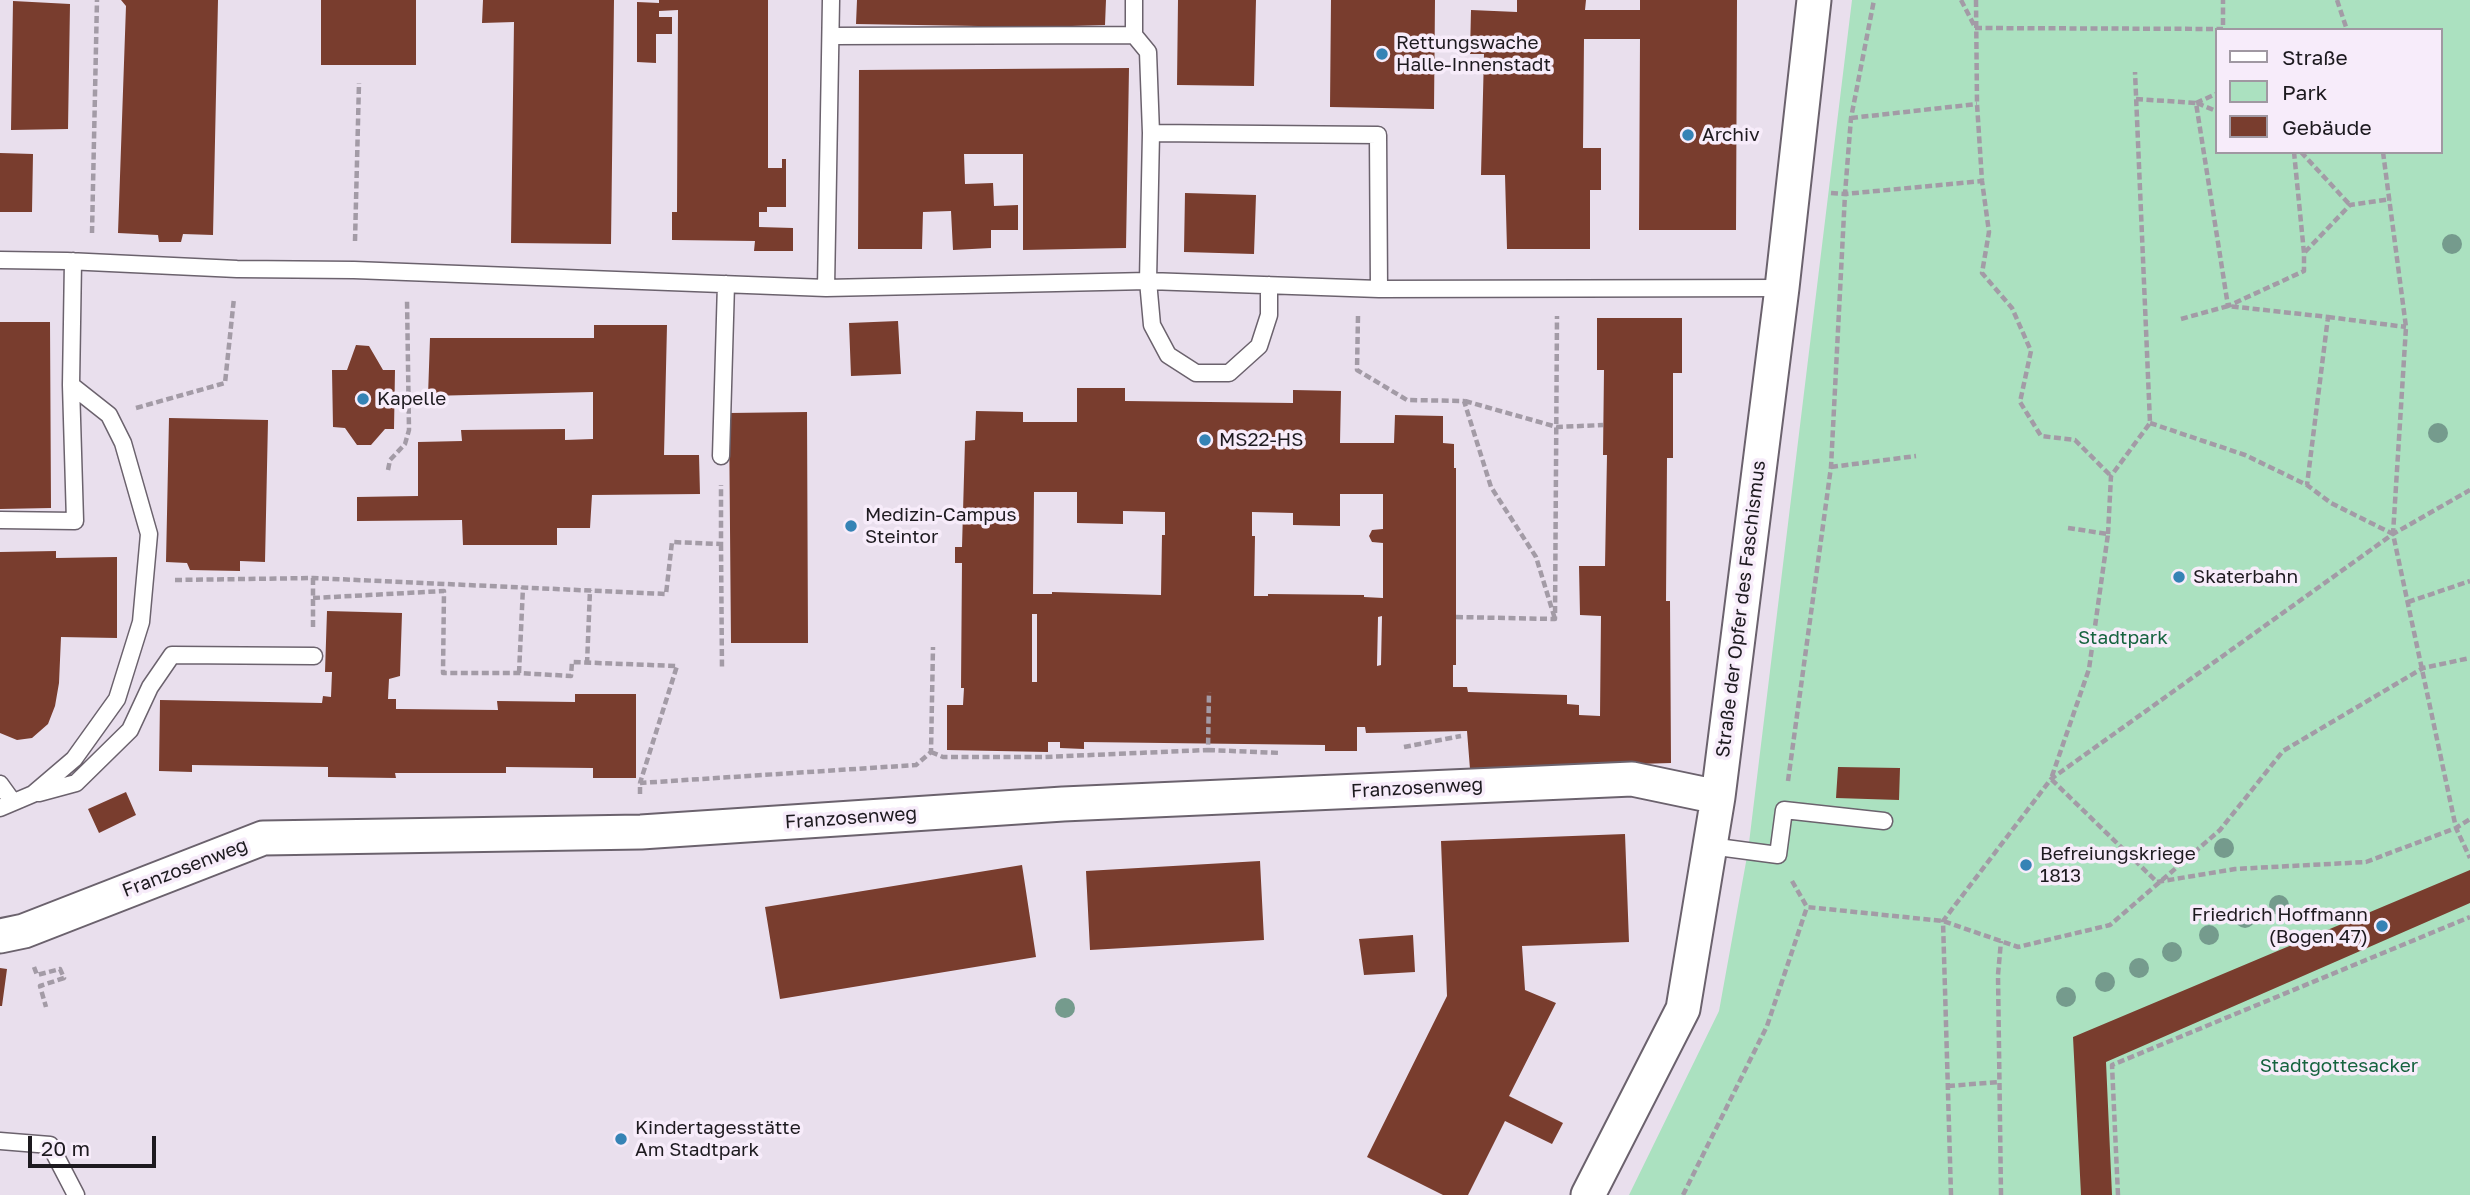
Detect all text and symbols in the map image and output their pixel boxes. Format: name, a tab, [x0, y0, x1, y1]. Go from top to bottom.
legend	[2214, 28, 2442, 154]
place label: Rettungswache Halle-Innenstadt	[1396, 32, 1551, 76]
text: Straße	[2282, 44, 2348, 70]
marker: Rettungswache Halle-Innenstadt	[1374, 46, 1390, 62]
text: Park	[2282, 79, 2327, 105]
text: Gebäude	[2282, 114, 2372, 140]
place label: Archiv	[1702, 124, 1760, 146]
marker: Archiv	[1680, 127, 1696, 143]
place label: Kapelle	[377, 388, 446, 410]
marker: Kapelle	[355, 391, 371, 407]
place label: MS22-HS	[1219, 429, 1303, 451]
marker: MS22-HS	[1197, 432, 1213, 448]
street label: Straße der Opfer des Faschismus	[1711, 459, 1771, 759]
place label: Medizin-Campus Steintor	[865, 504, 1017, 548]
marker: Medizin-Campus Steintor	[843, 518, 859, 534]
place label: Skaterbahn	[2193, 566, 2298, 588]
marker: Skaterbahn	[2171, 569, 2187, 585]
park label: Stadtpark	[2078, 627, 2168, 649]
street label: Franzosenweg	[1350, 773, 1484, 803]
street label: Franzosenweg	[784, 802, 918, 834]
street label: Franzosenweg	[119, 834, 251, 902]
place label: Befreiungskriege 1813	[2040, 843, 2196, 887]
marker: Befreiungskriege 1813	[2018, 857, 2034, 873]
place label: Friedrich Hoffmann (Bogen 47)	[2192, 904, 2368, 948]
marker: Friedrich Hoffmann (Bogen 47)	[2374, 918, 2390, 934]
park label: Stadtgottesacker	[2260, 1055, 2418, 1077]
place label: Kindertagesstätte Am Stadtpark	[635, 1117, 801, 1161]
scale bar	[32, 1122, 159, 1166]
marker: Kindertagesstätte Am Stadtpark	[613, 1131, 629, 1147]
text: 20 m	[41, 1135, 90, 1161]

